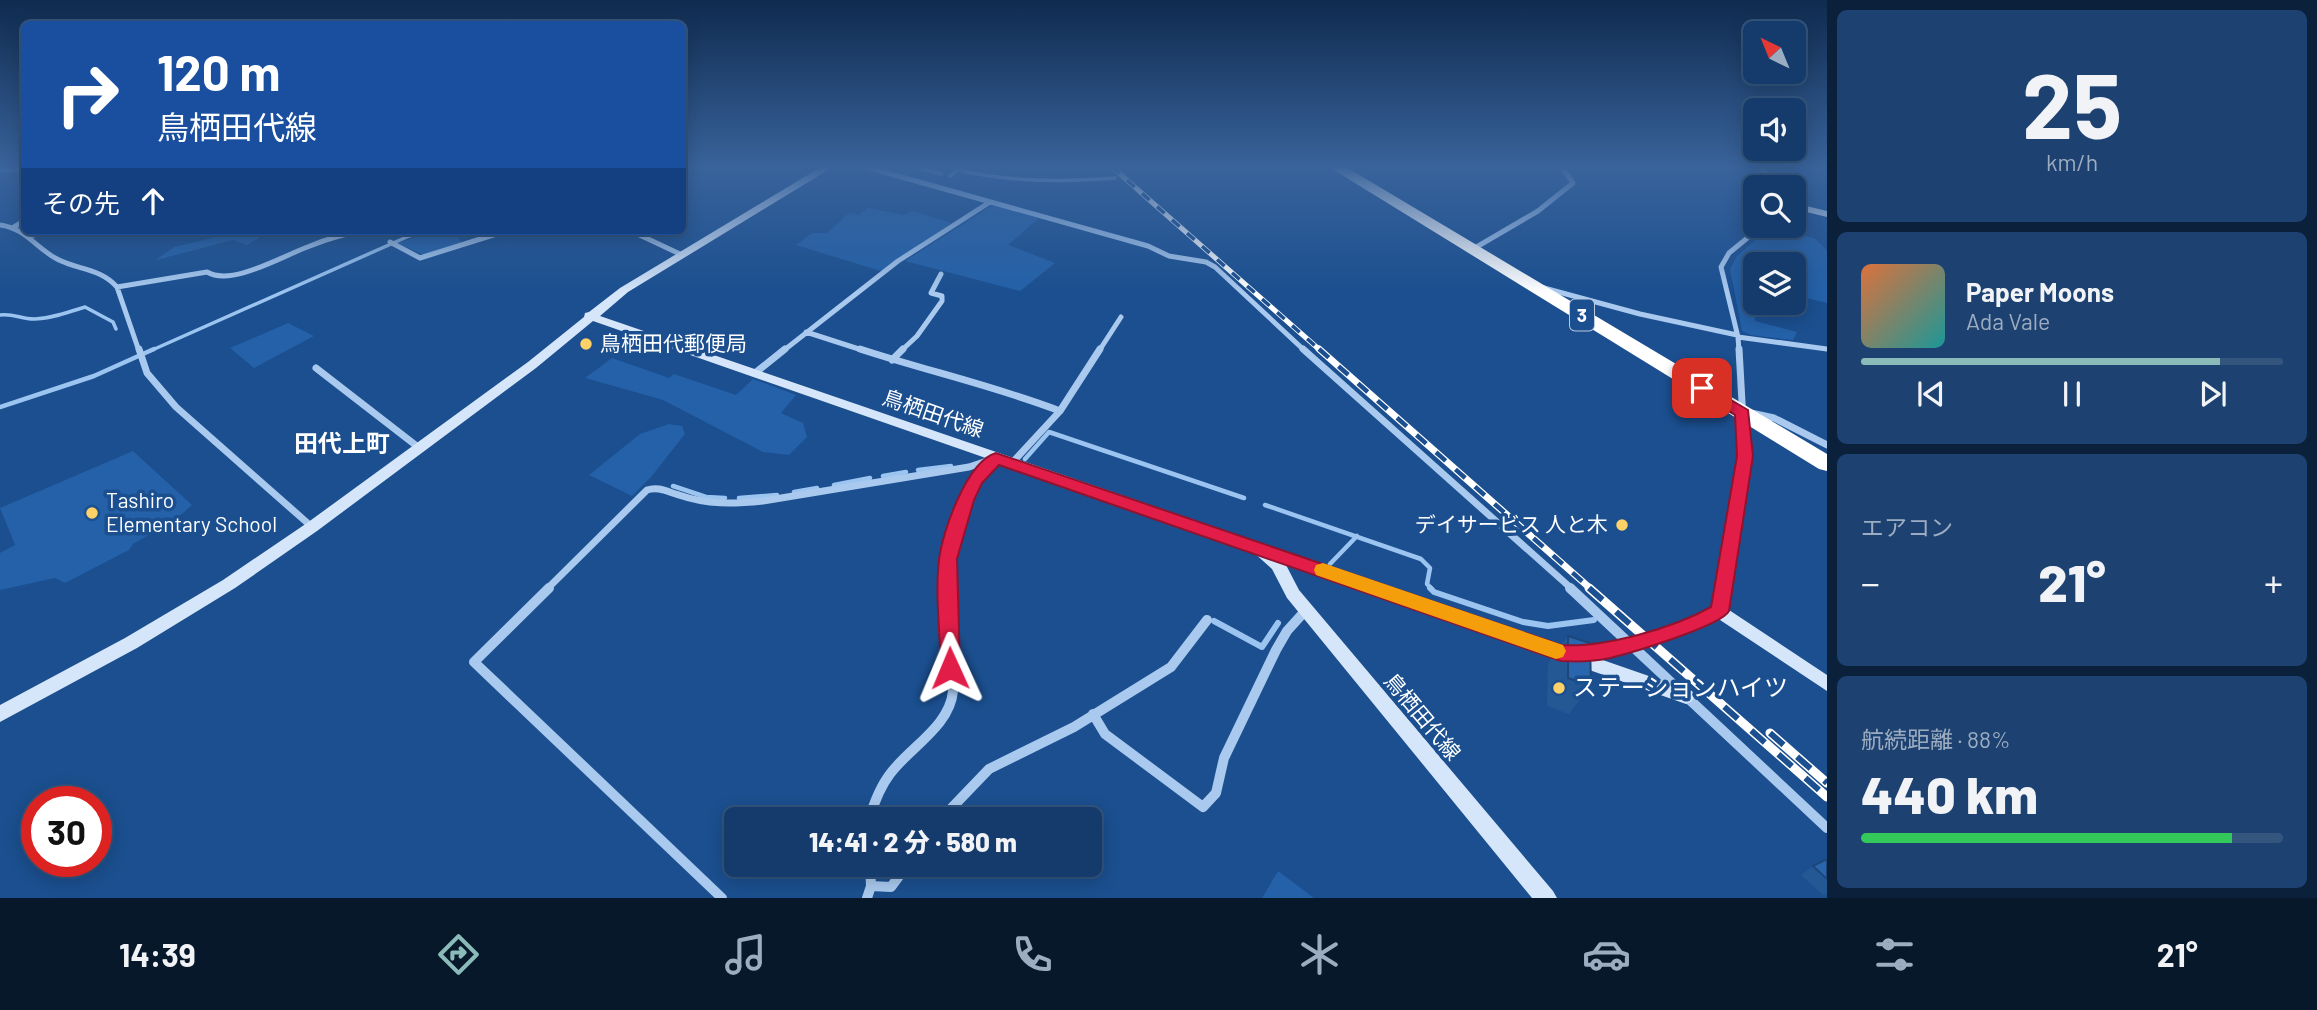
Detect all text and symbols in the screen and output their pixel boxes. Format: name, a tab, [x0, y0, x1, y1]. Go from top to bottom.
north arrow	[1743, 21, 1806, 84]
map controls	[1743, 21, 1806, 315]
text: 120 m	[157, 42, 280, 101]
text: 25	[2022, 48, 2122, 157]
icon: right	[42, 49, 133, 140]
button: sound	[1743, 98, 1806, 161]
text: 鳥栖田代線	[157, 107, 317, 145]
text: km/h	[2046, 148, 2098, 176]
button: search	[1743, 175, 1806, 238]
icon: ahead	[134, 182, 172, 220]
text: その先	[42, 187, 120, 218]
button: layers	[1743, 252, 1806, 315]
text: Paper Moons	[1966, 276, 2114, 307]
road number: 3	[1570, 300, 1594, 330]
text: Ada Vale	[1966, 307, 2050, 335]
place label: 鳥栖田代郵便局	[600, 330, 747, 355]
marker: 鳥栖田代郵便局	[578, 336, 594, 352]
pin	[1672, 358, 1732, 418]
icon: arrive	[1683, 369, 1721, 407]
icon: previous	[1912, 375, 1950, 413]
icon: pause	[2053, 375, 2091, 413]
icon: next	[2194, 375, 2232, 413]
street label: 鳥栖田代線	[880, 384, 987, 441]
district label: 田代上町	[294, 428, 390, 457]
place label: Tashiro Elementary School	[106, 487, 277, 536]
marker: Tashiro Elementary School	[84, 505, 100, 521]
place label: デイサービス 人と木	[1415, 511, 1608, 536]
text: エアコン	[1861, 513, 1953, 541]
marker: デイサービス 人と木	[1614, 517, 1630, 533]
text: 21°	[2038, 550, 2106, 612]
text: −	[1861, 559, 1880, 605]
text: +	[2264, 559, 2283, 605]
position arrow	[913, 631, 987, 705]
street label: 鳥栖田代線	[1380, 668, 1466, 764]
place label: ステーションハイツ	[1573, 672, 1788, 701]
marker: ステーションハイツ	[1551, 680, 1567, 696]
text: 航続距離 · 88%	[1861, 725, 2011, 753]
text: 440 km	[1861, 762, 2038, 824]
speed limit sign: 30	[21, 786, 112, 877]
text: 14:41 · 2 分 · 580 m	[809, 826, 1017, 857]
icon: directions	[434, 930, 483, 979]
icon: music	[721, 930, 770, 979]
icon: phone	[1008, 930, 1057, 979]
icon: climate	[1295, 930, 1344, 979]
icon: car	[1582, 930, 1631, 979]
icon: filters	[1870, 930, 1919, 979]
text: 14:39	[119, 935, 196, 973]
text: 21°	[2157, 935, 2198, 973]

